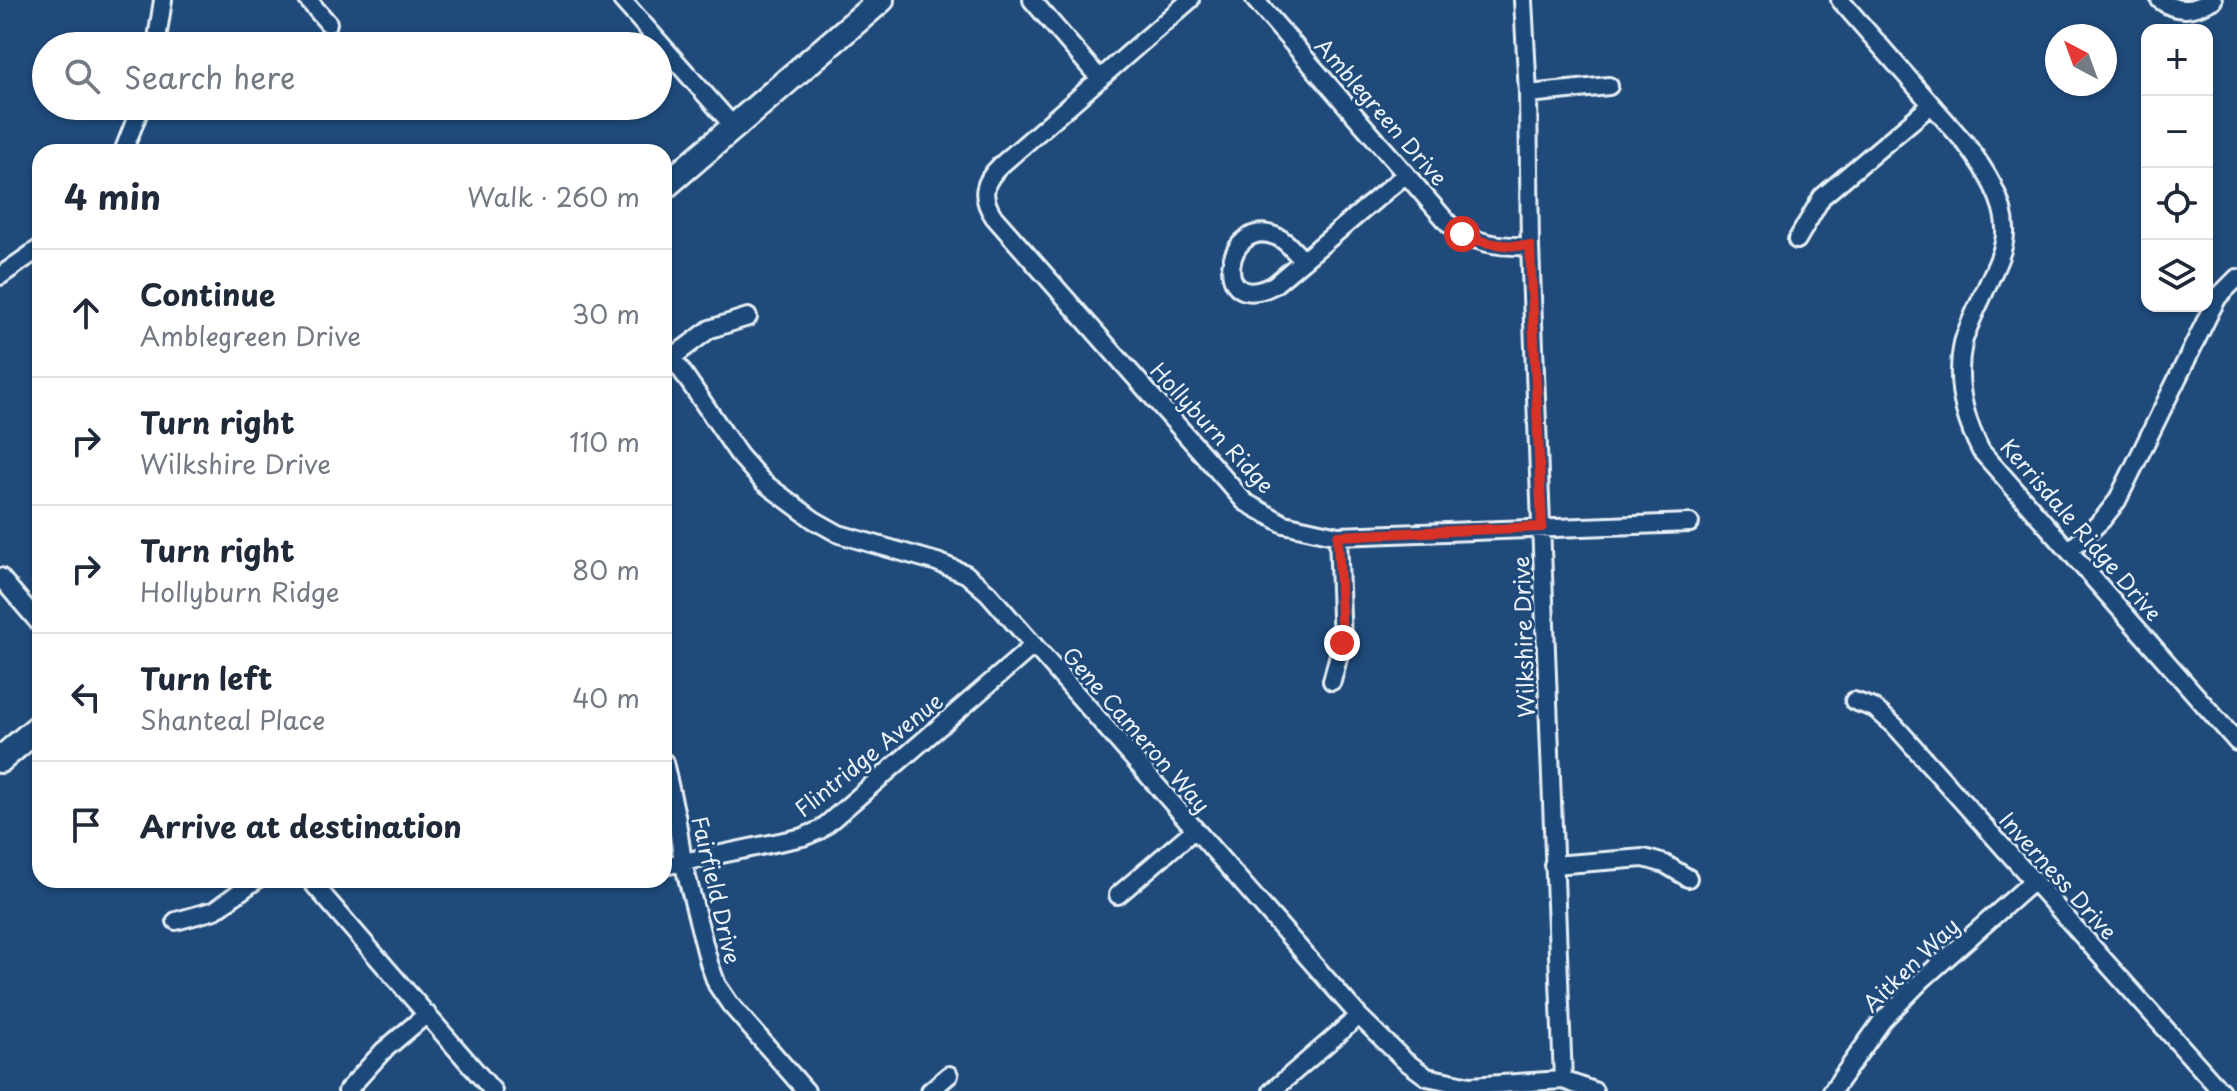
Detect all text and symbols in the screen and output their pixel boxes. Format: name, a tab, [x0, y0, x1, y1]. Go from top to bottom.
north arrow	[2045, 24, 2117, 96]
map controls	[2141, 24, 2213, 312]
button: +	[2141, 24, 2213, 96]
street label: Amblegreen Drive	[1308, 30, 1456, 192]
search box	[32, 32, 672, 120]
icon: search	[60, 54, 104, 98]
text: Search here	[124, 54, 296, 99]
button: −	[2141, 96, 2213, 168]
button: locate	[2141, 168, 2213, 240]
text: 4 min	[64, 170, 161, 222]
text: Walk · 260 m	[467, 177, 640, 216]
route start	[1444, 216, 1480, 252]
button: layers	[2141, 240, 2213, 312]
text: Continue	[140, 271, 275, 316]
icon: ahead	[64, 291, 108, 335]
text: 30 m	[572, 294, 640, 333]
text: Amblegreen Drive	[140, 316, 361, 355]
street label: Hollyburn Ridge	[1143, 354, 1283, 500]
text: Turn right	[140, 399, 295, 444]
icon: right	[64, 419, 108, 463]
text: 110 m	[569, 422, 640, 461]
street label: Kerrisdale Ridge Drive	[1994, 431, 2171, 628]
text: Wilkshire Drive	[140, 444, 331, 483]
text: Turn right	[140, 527, 295, 572]
icon: right	[64, 547, 108, 591]
text: 80 m	[572, 550, 640, 589]
street label: Wilkshire Drive	[1503, 556, 1542, 718]
text: Hollyburn Ridge	[140, 572, 340, 611]
route end	[1324, 625, 1360, 661]
street label: Gene Cameron Way	[1055, 638, 1219, 820]
text: Turn left	[140, 655, 272, 700]
icon: left	[64, 675, 108, 719]
text: 40 m	[572, 678, 640, 717]
street label: Flintridge Avenue	[787, 684, 949, 824]
text: Shanteal Place	[140, 700, 325, 739]
icon: arrive	[64, 803, 108, 847]
text: Arrive at destination	[140, 803, 462, 848]
street label: Inverness Drive	[1993, 804, 2126, 946]
street label: Fairfield Drive	[684, 812, 751, 967]
street label: Aitken Way	[1854, 909, 1966, 1019]

